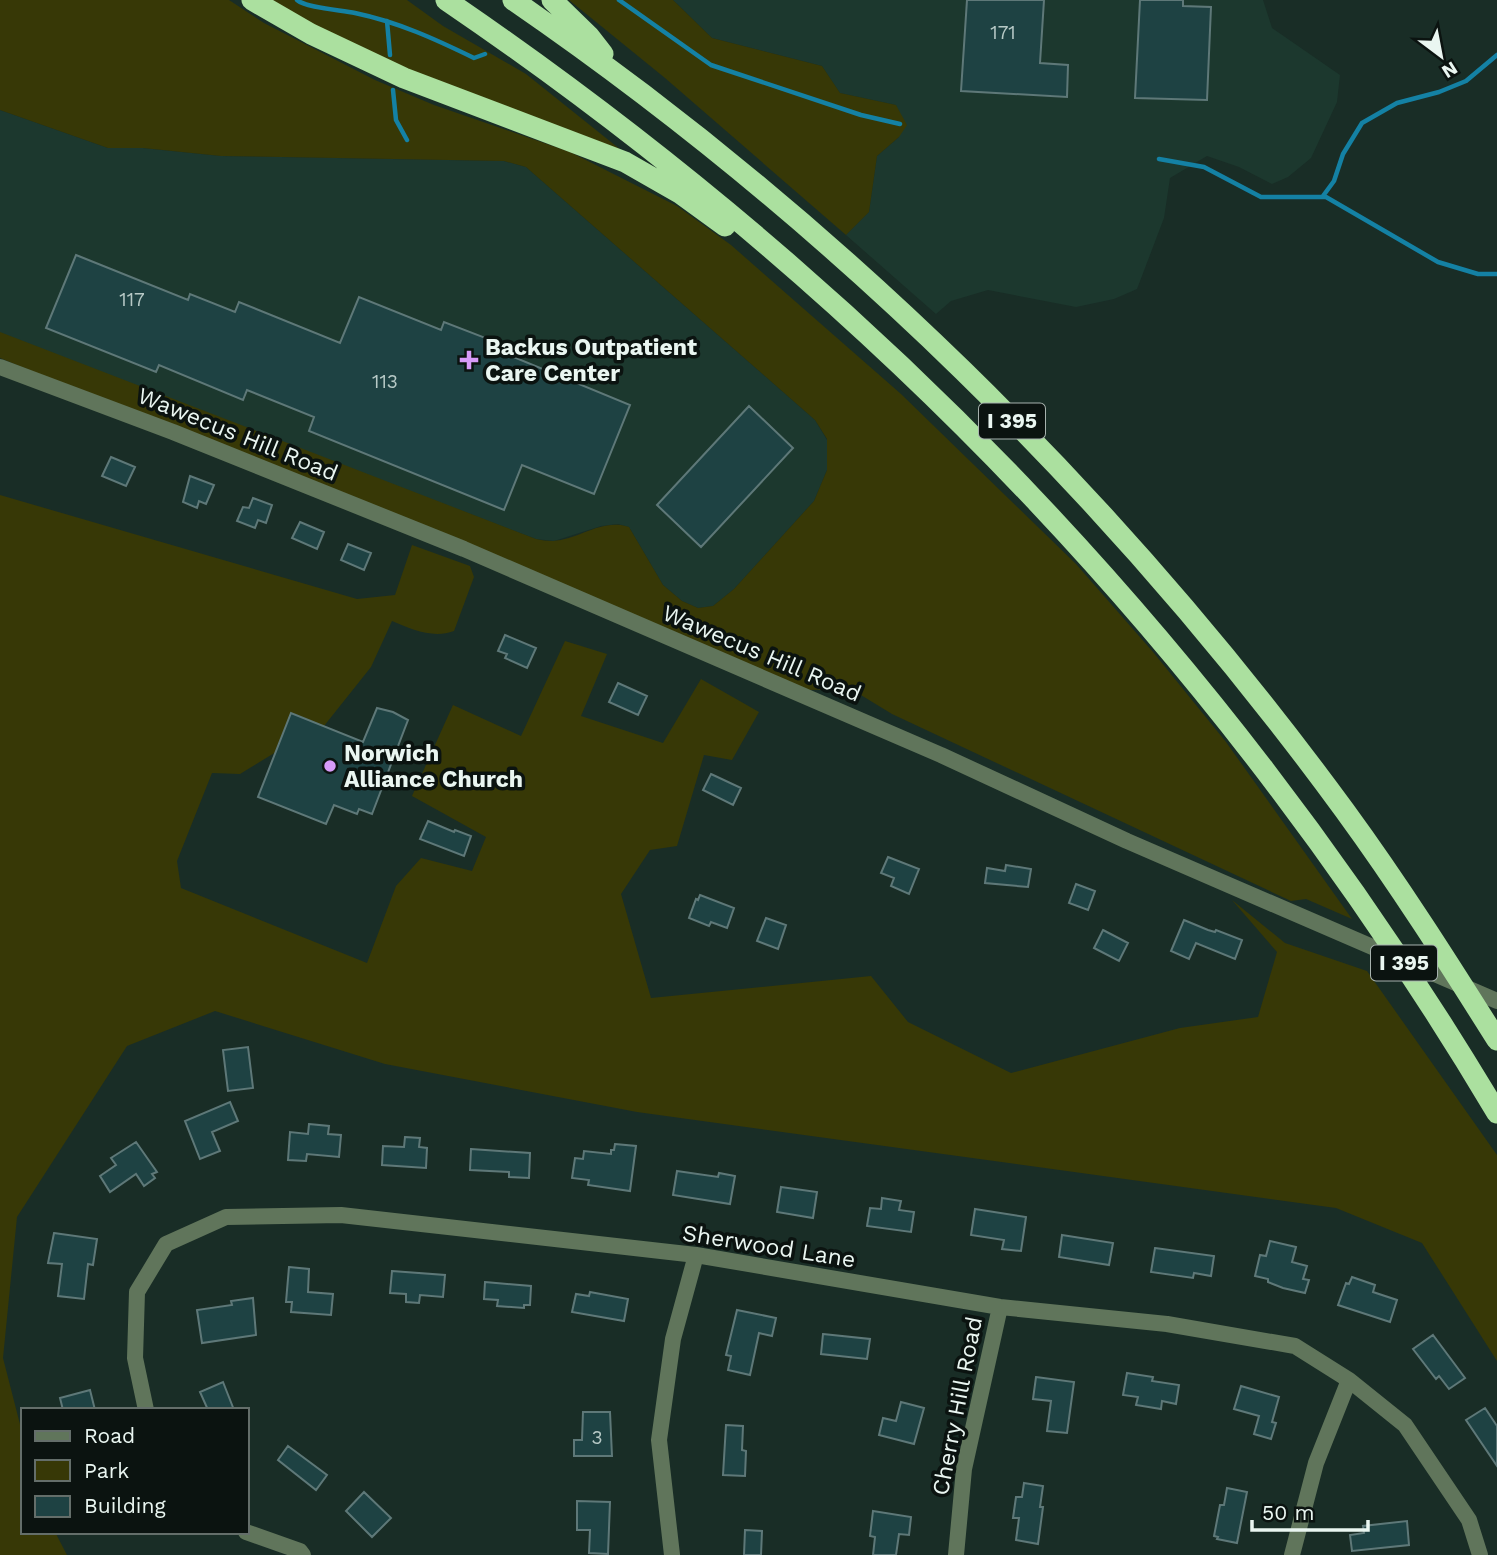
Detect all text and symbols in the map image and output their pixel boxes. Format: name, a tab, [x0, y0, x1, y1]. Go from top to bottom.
house number: 171	[990, 21, 1016, 44]
north arrow	[1406, 21, 1476, 91]
text: N	[1438, 57, 1462, 83]
house number: 117	[119, 288, 145, 311]
place label: Backus Outpatient Care Center	[485, 334, 697, 387]
marker: Backus Outpatient Care Center	[459, 350, 479, 370]
house number: 113	[372, 370, 398, 393]
street label: Wawecus Hill Road	[134, 382, 342, 487]
road number: I 395	[979, 404, 1045, 438]
street label: Wawecus Hill Road	[658, 599, 865, 708]
place label: Norwich Alliance Church	[344, 740, 523, 793]
marker: Norwich Alliance Church	[322, 758, 338, 774]
road number: I 395	[1371, 946, 1437, 981]
street label: Sherwood Lane	[681, 1220, 857, 1273]
street label: Cherry Hill Road	[927, 1314, 988, 1498]
legend	[21, 1408, 248, 1534]
text: Road	[84, 1423, 135, 1448]
house number: 3	[591, 1426, 603, 1449]
text: Park	[84, 1458, 129, 1483]
scale bar	[1252, 1488, 1368, 1532]
text: Building	[84, 1493, 166, 1518]
text: 50 m	[1262, 1500, 1314, 1525]

